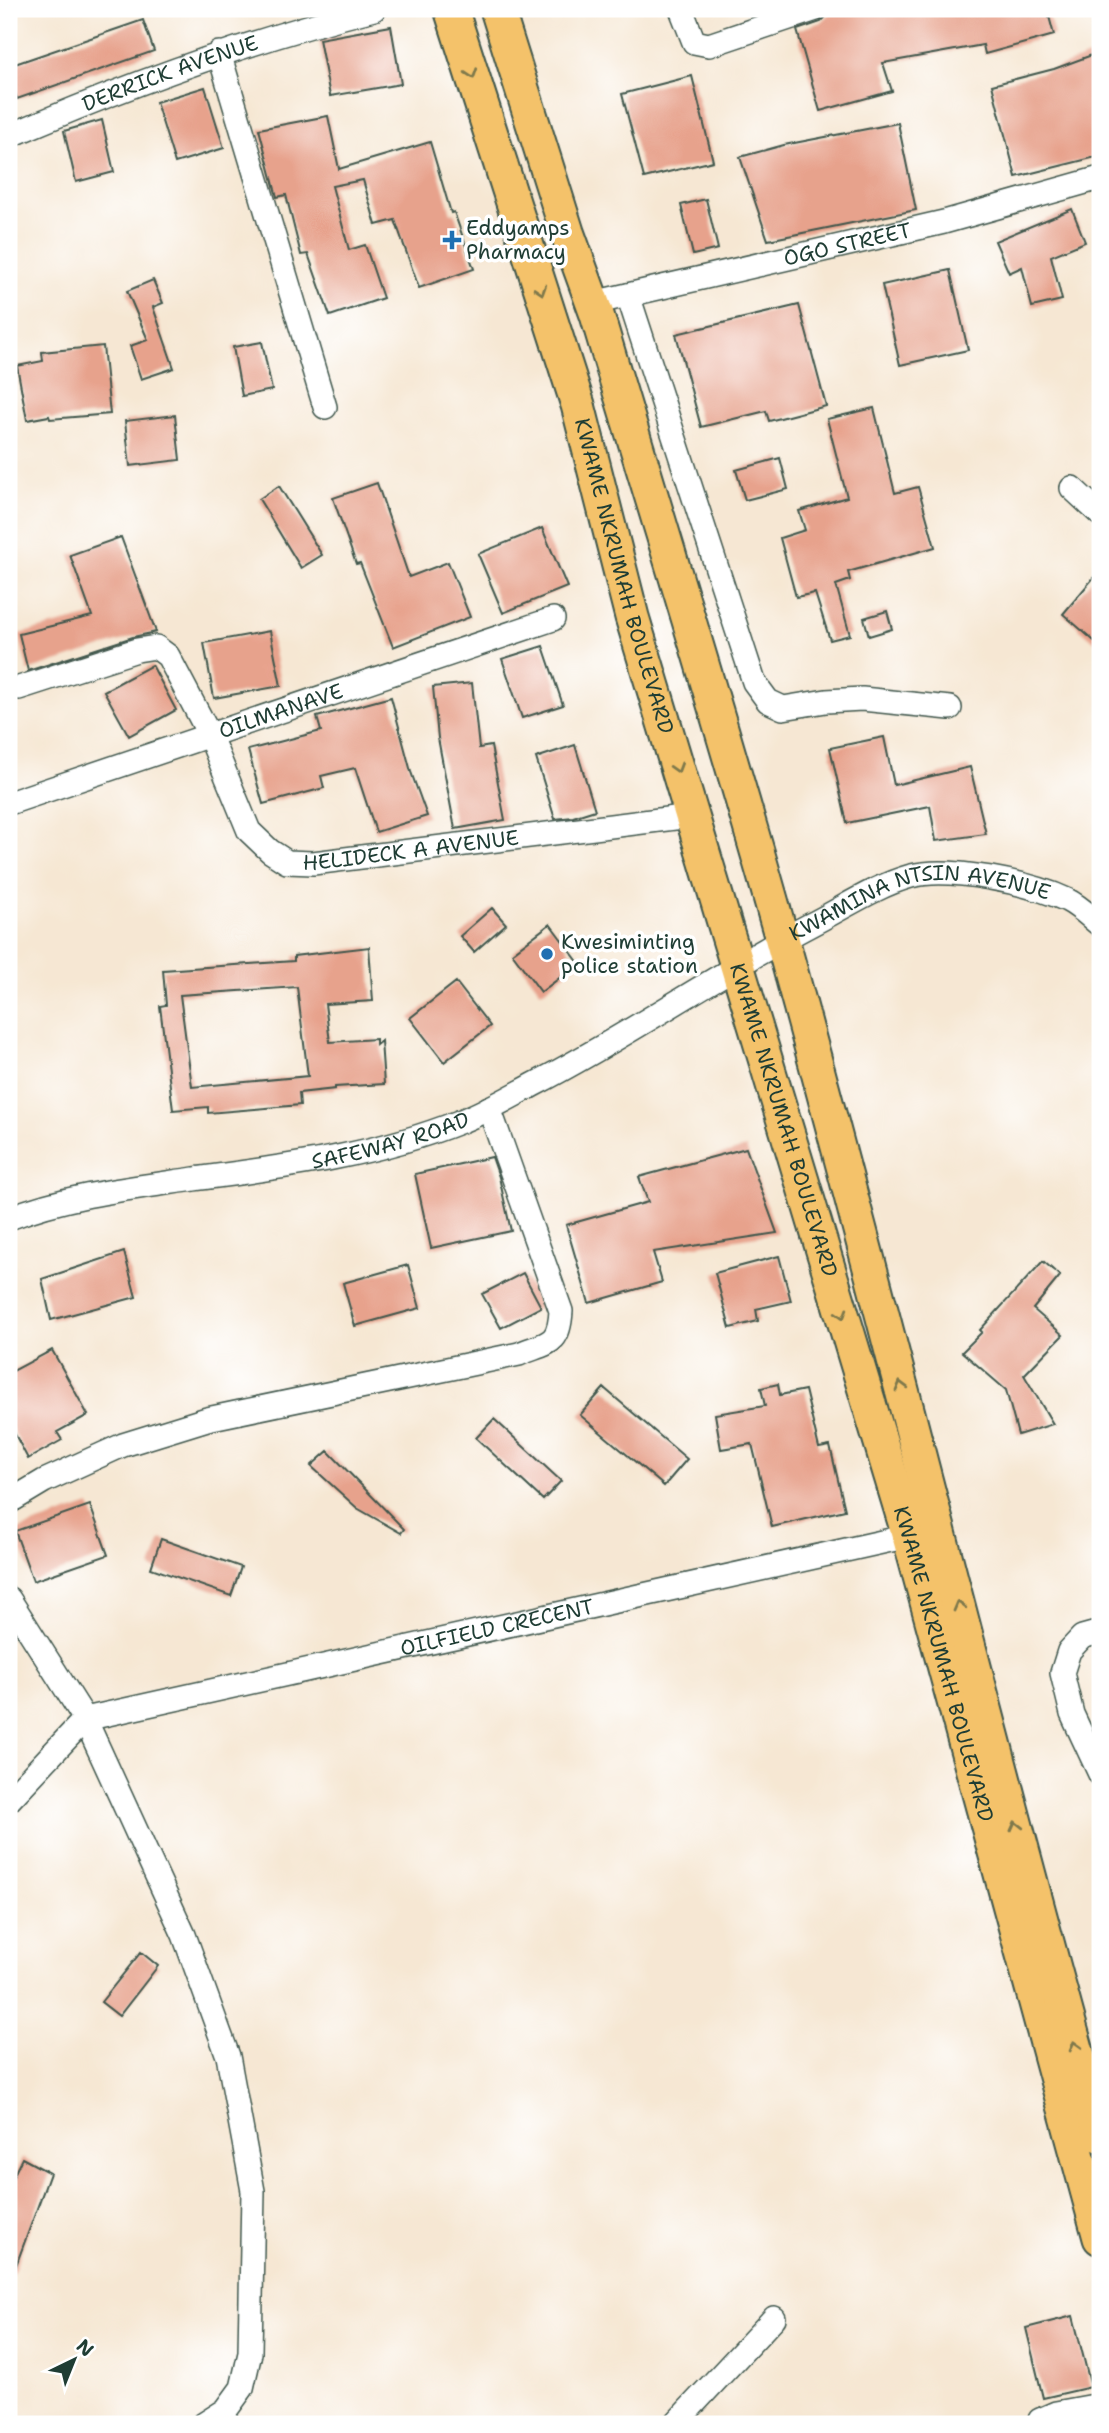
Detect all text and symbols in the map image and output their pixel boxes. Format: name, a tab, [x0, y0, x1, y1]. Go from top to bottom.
street label: DERRICK AVENUE	[78, 29, 262, 118]
one-way arrow	[464, 67, 478, 79]
place label: Eddyamps Pharmacy	[466, 214, 570, 266]
street label: OGO STREET	[781, 216, 914, 273]
marker: Eddyamps Pharmacy	[444, 232, 460, 248]
one-way arrow	[533, 284, 548, 296]
street label: KWAME NKRUMAH BOULEVARD	[568, 415, 680, 737]
street label: OILMANAVE	[215, 677, 347, 745]
one-way arrow	[668, 762, 683, 774]
street label: HELIDECK A AVENUE	[302, 824, 520, 877]
street label: KWAMINA NTSIN AVENUE	[784, 859, 1054, 948]
place label: Kwesiminting police station	[561, 928, 698, 980]
marker: Kwesiminting police station	[539, 946, 555, 962]
street label: KWAME NKRUMAH BOULEVARD	[723, 960, 844, 1280]
street label: SAFEWAY ROAD	[309, 1105, 474, 1176]
one-way arrow	[834, 1308, 849, 1320]
one-way arrow	[895, 1380, 909, 1392]
street label: KWAME NKRUMAH BOULEVARD	[887, 1503, 1000, 1825]
street label: OILFIELD CRECENT	[397, 1592, 596, 1663]
one-way arrow	[953, 1600, 967, 1612]
one-way arrow	[1010, 1820, 1024, 1832]
one-way arrow	[1069, 2040, 1084, 2052]
north arrow	[38, 2324, 108, 2394]
text: N	[71, 2334, 99, 2362]

